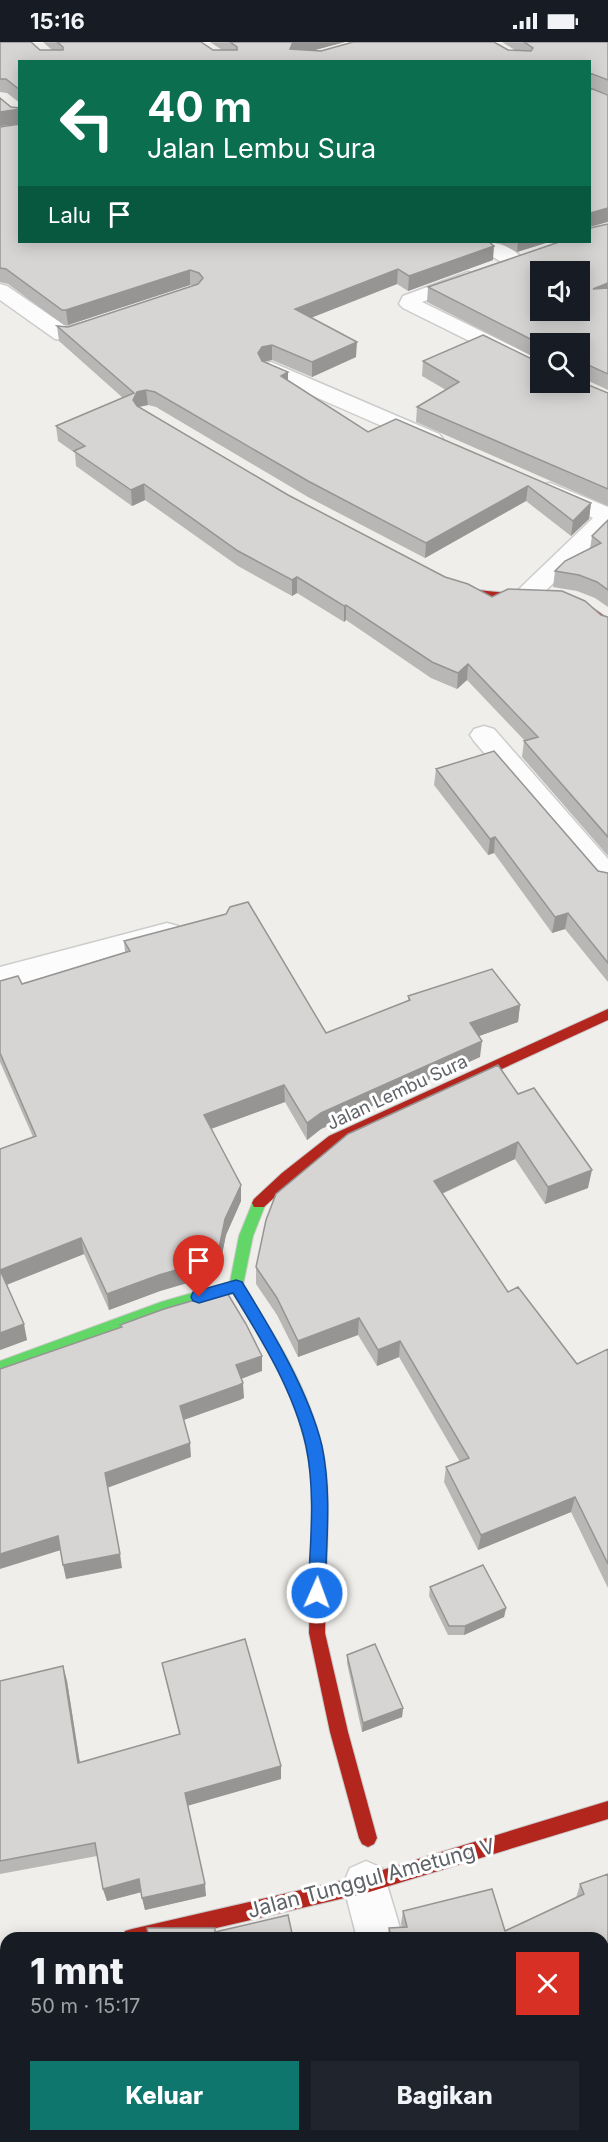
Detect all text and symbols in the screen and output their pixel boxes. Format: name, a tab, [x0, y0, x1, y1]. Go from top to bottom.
text: 15:16	[30, 8, 85, 34]
text: 40 m	[147, 81, 252, 132]
icon: left	[48, 84, 126, 162]
text: Jalan Lembu Sura	[147, 132, 376, 165]
icon: arrive	[103, 198, 136, 231]
text: Lalu	[48, 202, 91, 228]
map controls	[530, 261, 590, 393]
button: sound	[530, 261, 590, 321]
button: search	[530, 333, 590, 393]
street label: Jalan Lembu Sura	[323, 1050, 471, 1134]
pin	[173, 1235, 224, 1297]
icon: arrive	[182, 1244, 215, 1277]
position arrow	[285, 1561, 349, 1625]
street label: Jalan Tunggul Ametung V	[245, 1833, 497, 1923]
text: 1 mnt	[30, 1949, 124, 1993]
button: close	[516, 1952, 579, 2015]
text: 50 m · 15:17	[30, 1994, 140, 2018]
button: Keluar	[30, 2061, 299, 2130]
button: Bagikan	[311, 2061, 579, 2130]

